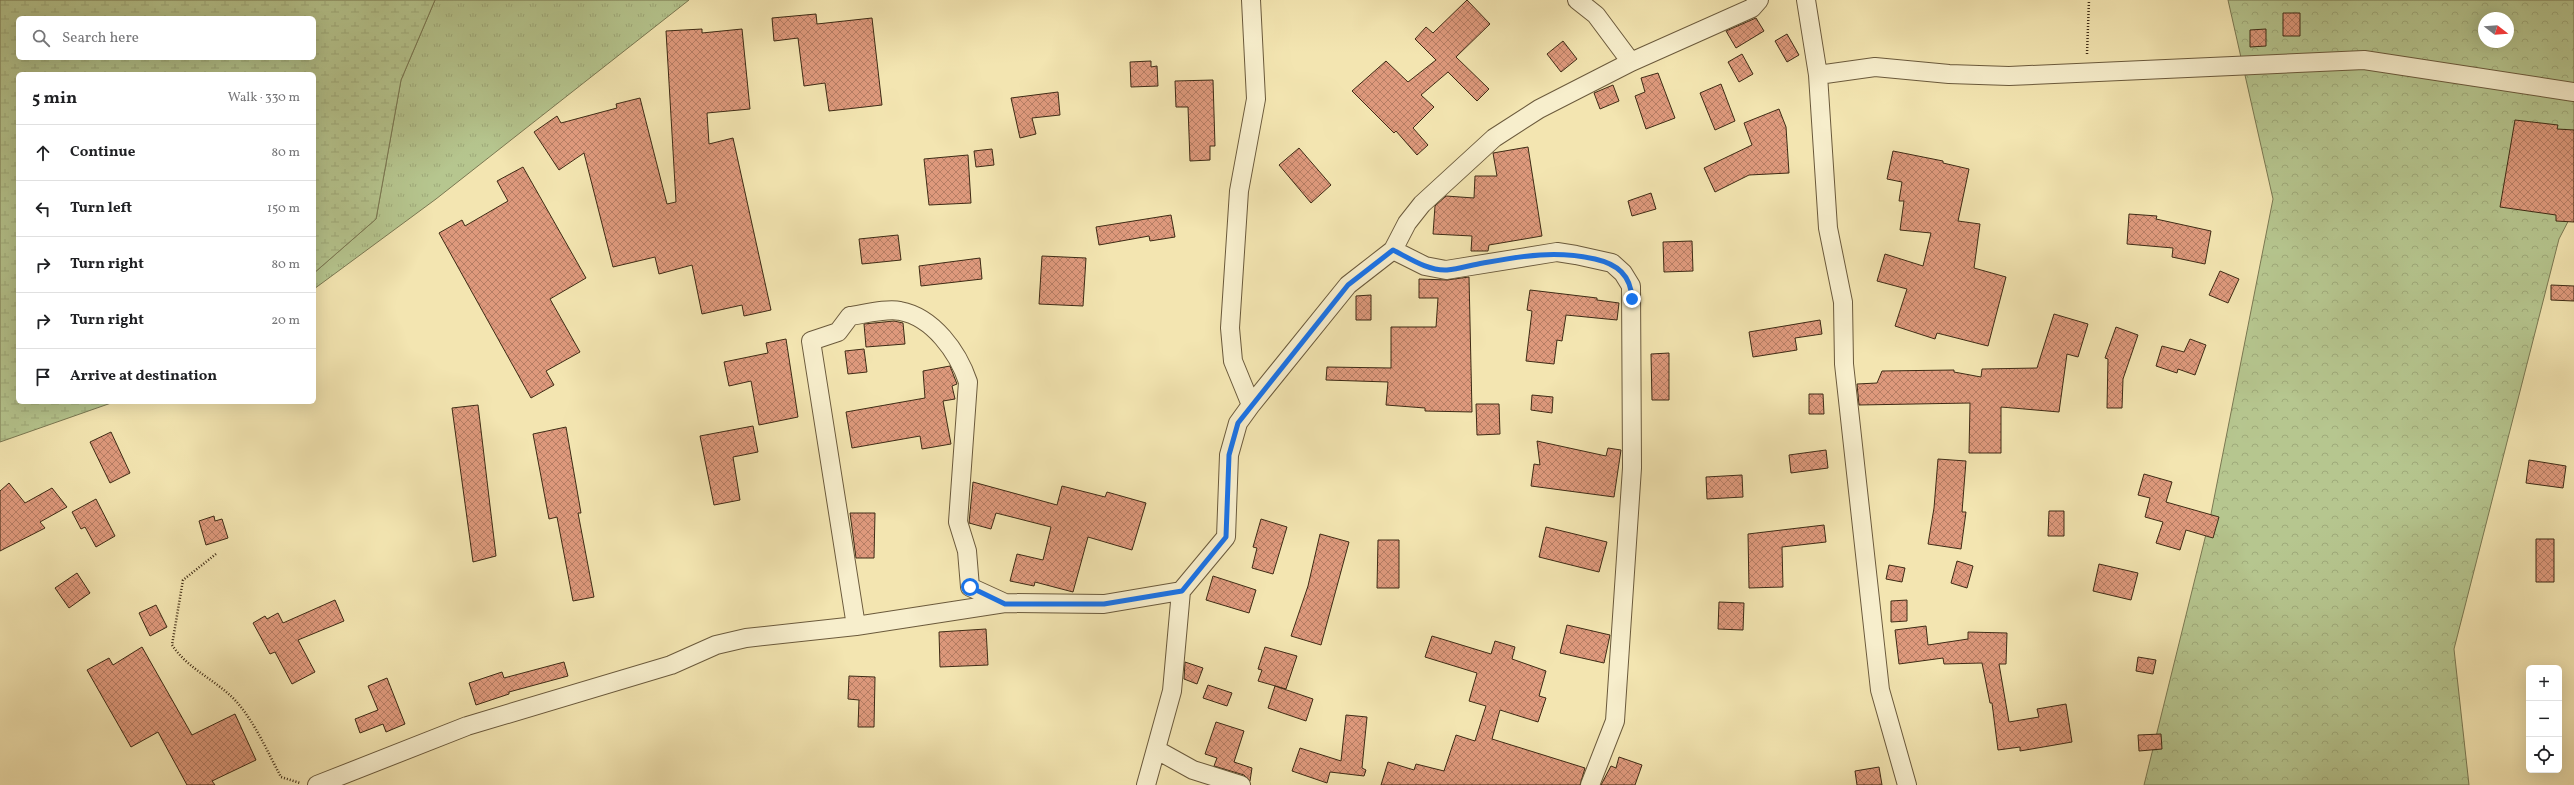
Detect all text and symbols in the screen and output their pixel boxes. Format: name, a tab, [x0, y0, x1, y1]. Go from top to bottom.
north arrow	[2478, 12, 2514, 48]
search box	[16, 16, 316, 60]
icon: search	[30, 27, 52, 49]
text: Search here	[62, 28, 139, 49]
text: 5 min	[32, 87, 77, 110]
text: Walk · 330 m	[228, 89, 300, 107]
icon: ahead	[32, 142, 54, 164]
text: Continue	[70, 142, 135, 163]
text: 80 m	[271, 144, 300, 162]
icon: left	[32, 198, 54, 220]
text: Turn left	[70, 198, 132, 219]
text: 150 m	[267, 200, 300, 218]
icon: right	[32, 254, 54, 276]
text: Turn right	[70, 254, 144, 275]
text: 80 m	[271, 256, 300, 274]
route end	[1623, 290, 1641, 308]
icon: right	[32, 310, 54, 332]
text: Turn right	[70, 310, 144, 331]
text: 20 m	[271, 312, 300, 330]
icon: arrive	[32, 366, 54, 388]
text: Arrive at destination	[70, 366, 217, 387]
route start	[961, 578, 979, 596]
map controls	[2526, 665, 2562, 773]
button: +	[2526, 665, 2562, 701]
button: −	[2526, 701, 2562, 737]
button: locate	[2526, 737, 2562, 773]

